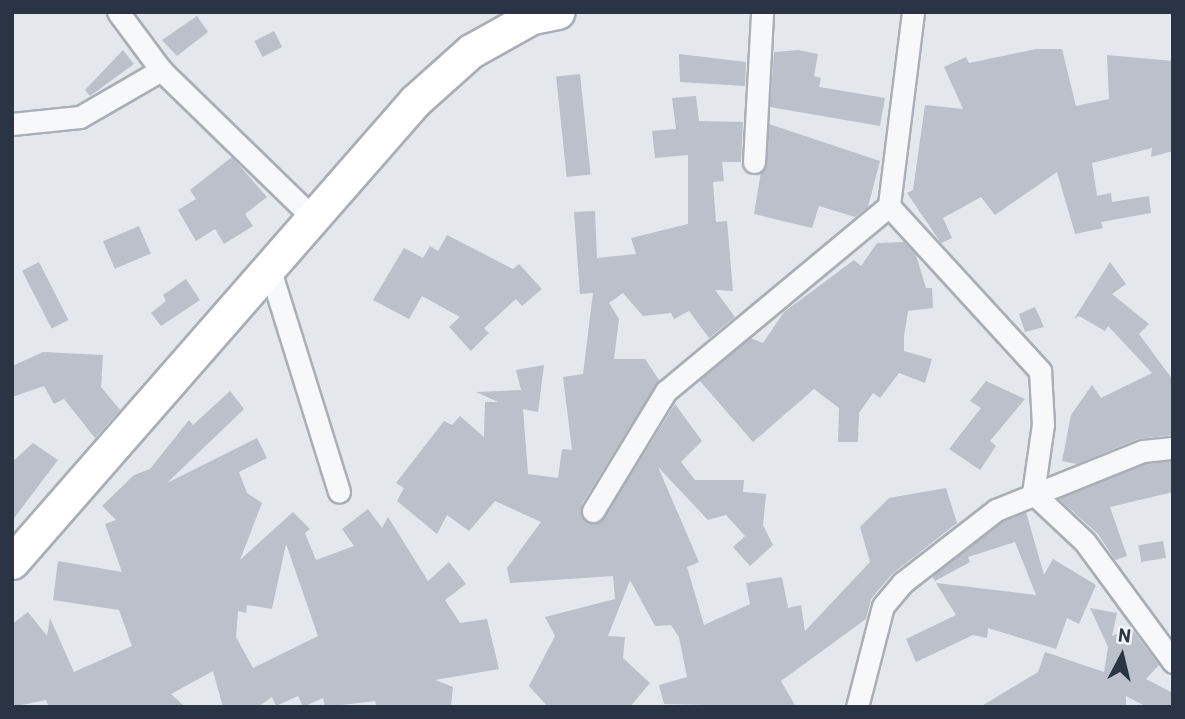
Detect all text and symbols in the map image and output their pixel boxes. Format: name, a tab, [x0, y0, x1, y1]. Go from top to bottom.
north arrow	[1087, 621, 1157, 691]
text: N	[1117, 622, 1132, 647]

